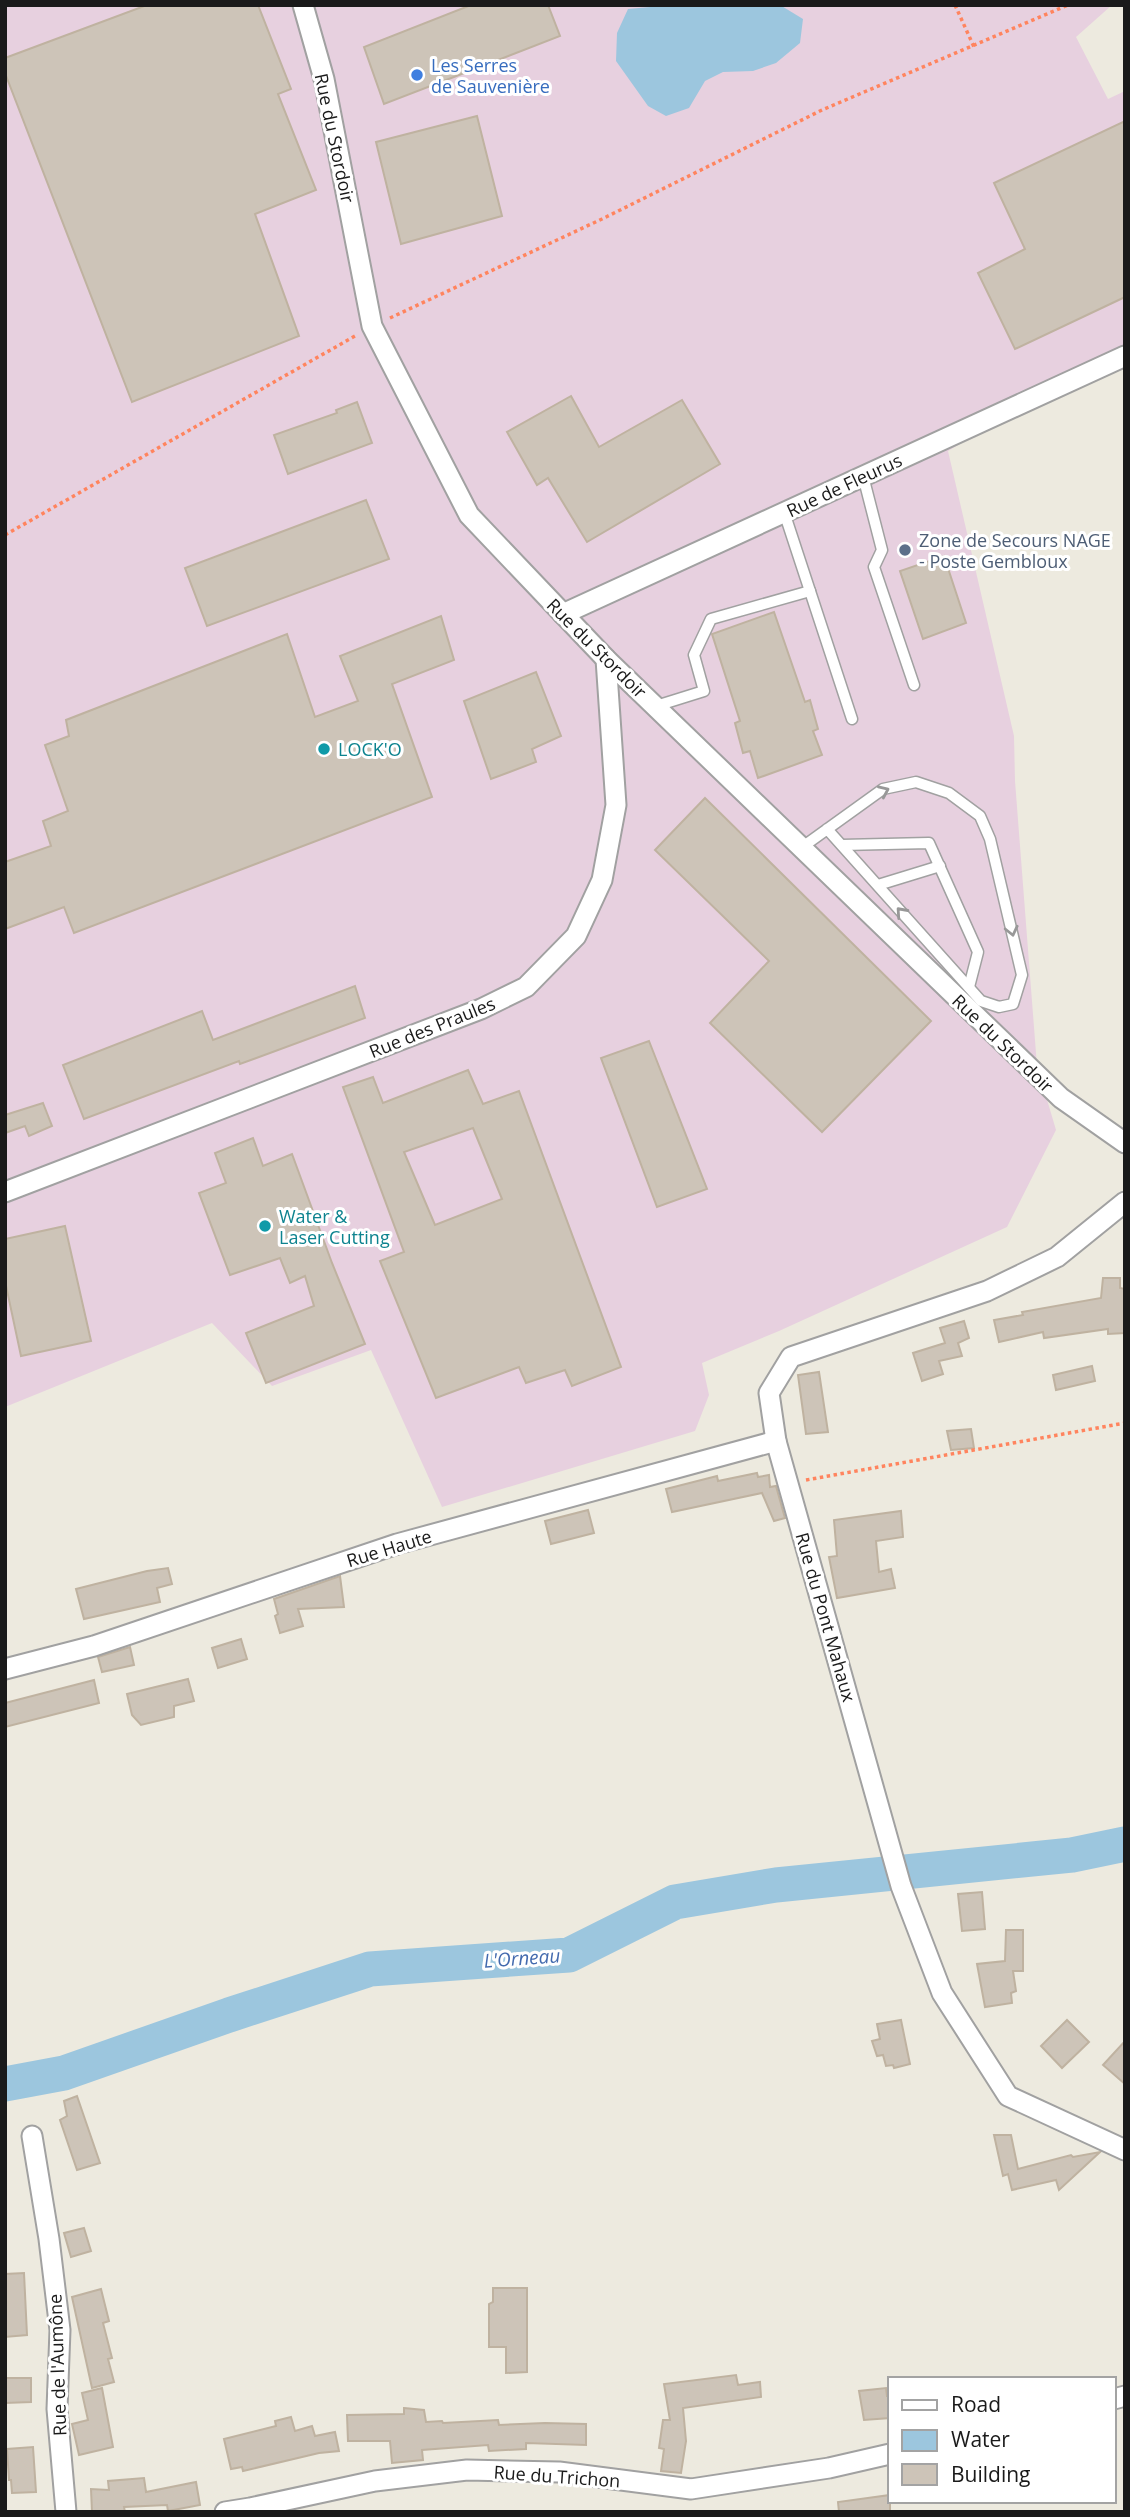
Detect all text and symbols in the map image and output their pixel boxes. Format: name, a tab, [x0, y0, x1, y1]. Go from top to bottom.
place label: Les Serres de Sauvenière	[431, 53, 550, 98]
marker: Les Serres de Sauvenière	[409, 67, 425, 83]
street label: Rue du Stordoir	[310, 71, 361, 206]
street label: Rue de Fleurus	[782, 448, 906, 522]
place label: Zone de Secours NAGE - Poste Gembloux	[919, 528, 1111, 573]
marker: Zone de Secours NAGE - Poste Gembloux	[897, 542, 913, 558]
street label: Rue du Stordoir	[542, 593, 653, 704]
place label: LOCK'O	[338, 737, 402, 761]
marker: LOCK'O	[316, 741, 332, 757]
one-way arrow	[876, 786, 889, 800]
one-way arrow	[897, 907, 910, 920]
one-way arrow	[1004, 925, 1018, 937]
street label: Rue du Stordoir	[947, 989, 1059, 1098]
street label: Rue des Praules	[365, 991, 499, 1063]
place label: Water & Laser Cutting	[279, 1204, 390, 1249]
marker: Water & Laser Cutting	[257, 1218, 273, 1234]
street label: Rue Haute	[344, 1524, 434, 1572]
street label: Rue du Pont Mahaux	[790, 1530, 862, 1705]
water label: L'Orneau	[483, 1942, 561, 1974]
street label: Rue de l'Aumône	[43, 2293, 71, 2437]
legend	[888, 2377, 1116, 2503]
text: Road	[951, 2390, 1001, 2418]
text: Water	[951, 2425, 1010, 2453]
street label: Rue du Trichon	[493, 2460, 621, 2492]
text: Building	[951, 2460, 1030, 2488]

